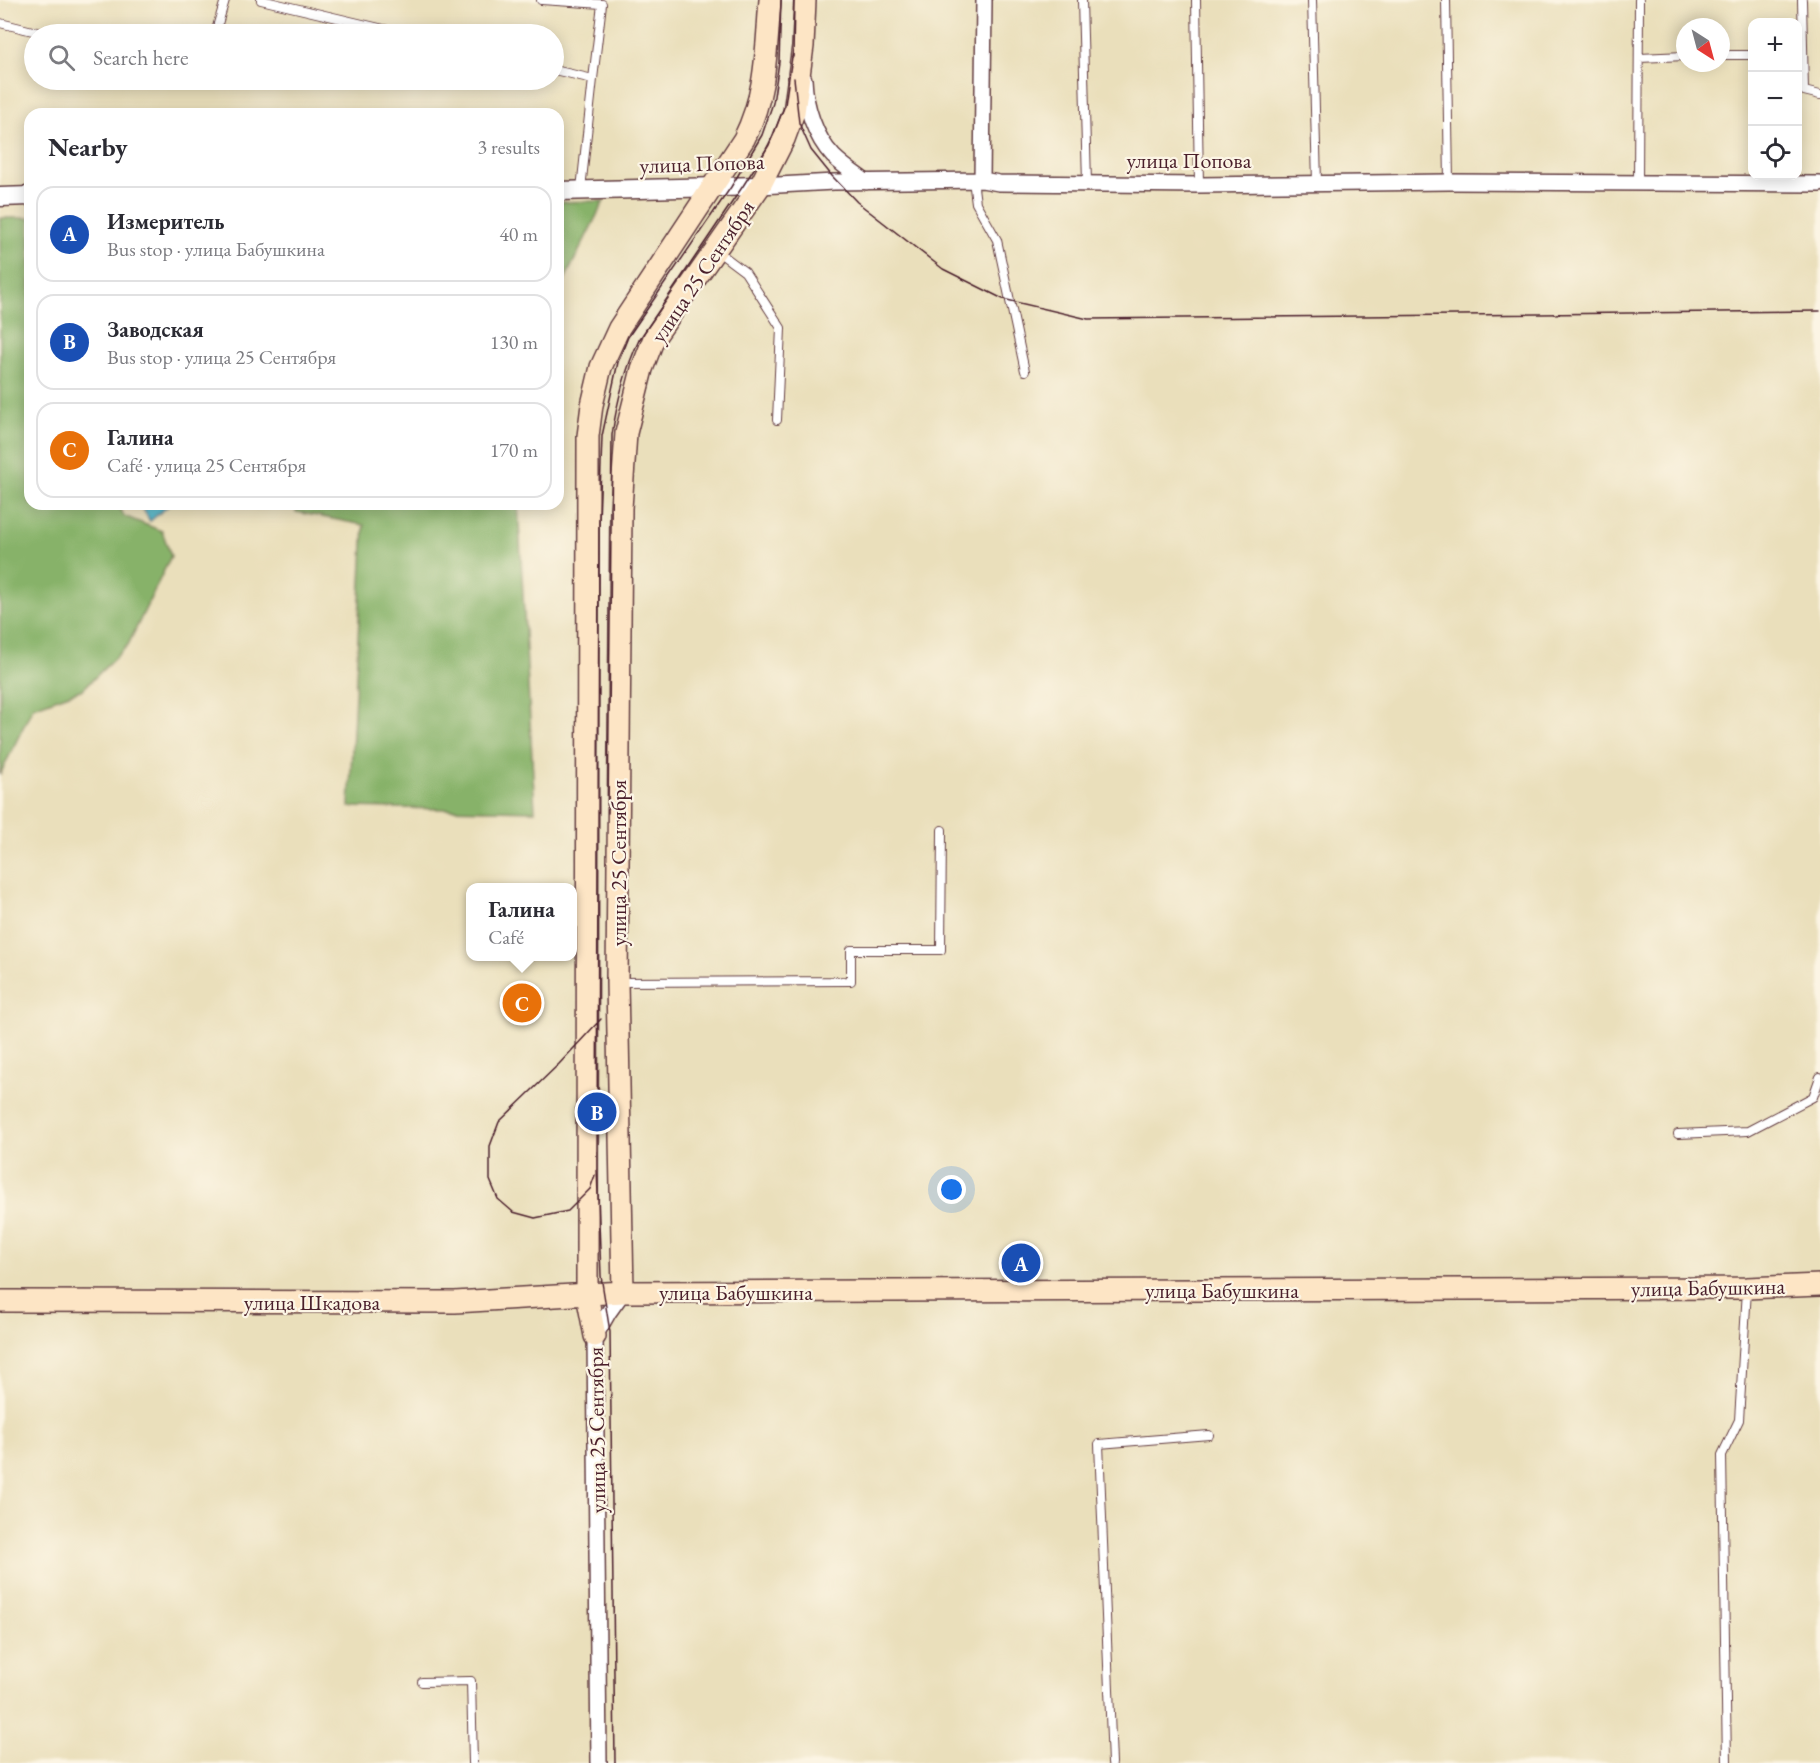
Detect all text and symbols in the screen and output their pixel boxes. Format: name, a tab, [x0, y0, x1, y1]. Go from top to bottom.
north arrow	[1676, 18, 1730, 72]
map controls	[1748, 18, 1802, 180]
button: +	[1748, 18, 1802, 72]
search box	[24, 24, 564, 90]
icon: search	[45, 41, 78, 74]
text: Search here	[93, 43, 188, 72]
button: −	[1748, 72, 1802, 126]
button: locate	[1748, 126, 1802, 180]
text: Nearby	[48, 130, 128, 164]
text: 3 results	[477, 134, 540, 160]
street label: улица Попова	[1127, 146, 1252, 175]
street label: улица Попова	[639, 147, 765, 180]
street label: улица 25 Сентября	[644, 194, 761, 348]
text: Измеритель	[107, 207, 224, 236]
text: A	[62, 221, 77, 247]
text: 40 m	[499, 221, 538, 247]
text: Bus stop · улица Бабушкина	[107, 236, 325, 262]
text: Заводская	[107, 315, 204, 344]
text: B	[63, 329, 76, 355]
text: 130 m	[490, 329, 538, 355]
text: Bus stop · улица 25 Сентября	[107, 344, 336, 370]
text: Галина	[107, 423, 174, 452]
text: C	[62, 437, 77, 463]
text: 170 m	[490, 437, 538, 463]
text: Café · улица 25 Сентября	[107, 452, 306, 478]
street label: улица 25 Сентября	[604, 780, 633, 946]
popup	[466, 883, 577, 961]
text: Галина	[488, 895, 555, 924]
text: Café	[488, 924, 524, 950]
pin: C	[502, 980, 542, 1026]
pin: B	[578, 1090, 616, 1134]
your location	[937, 1175, 966, 1204]
pin: A	[1002, 1240, 1040, 1286]
street label: улица Бабушкина	[1631, 1272, 1786, 1303]
street label: улица Бабушкина	[1145, 1276, 1299, 1305]
street label: улица Бабушкина	[659, 1278, 813, 1307]
street label: улица Шкадова	[244, 1288, 380, 1317]
street label: улица 25 Сентября	[581, 1346, 612, 1514]

